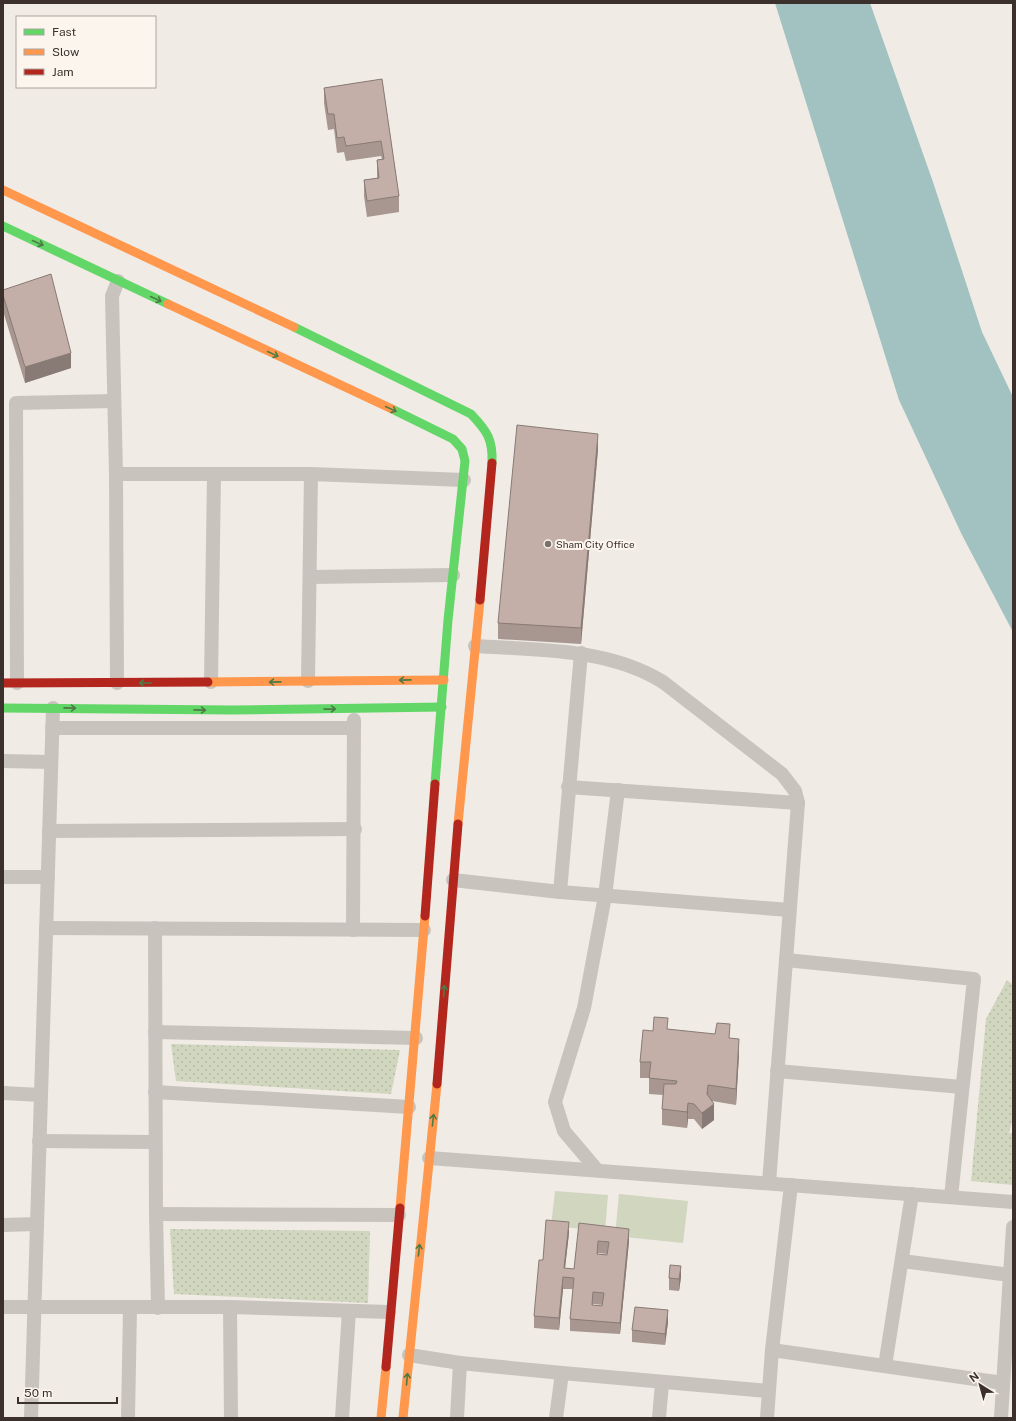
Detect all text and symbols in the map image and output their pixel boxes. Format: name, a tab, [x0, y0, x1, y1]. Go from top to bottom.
legend	[16, 16, 156, 88]
text: Fast	[52, 25, 77, 39]
text: Slow	[52, 45, 80, 59]
text: Jam	[52, 65, 74, 79]
one-way arrow	[32, 240, 44, 247]
one-way arrow	[149, 296, 161, 303]
one-way arrow	[267, 351, 279, 358]
one-way arrow	[385, 406, 397, 413]
place label: Sham City Office	[556, 538, 635, 550]
marker: Sham City Office	[543, 539, 553, 549]
one-way arrow	[399, 676, 412, 684]
one-way arrow	[269, 678, 282, 686]
one-way arrow	[139, 679, 152, 686]
one-way arrow	[63, 704, 76, 712]
one-way arrow	[323, 705, 336, 713]
one-way arrow	[193, 706, 206, 714]
one-way arrow	[441, 985, 448, 998]
one-way arrow	[429, 1114, 437, 1127]
one-way arrow	[416, 1244, 423, 1257]
north arrow	[960, 1365, 1000, 1405]
text: N	[967, 1370, 981, 1384]
one-way arrow	[403, 1373, 410, 1386]
scale bar	[18, 1379, 117, 1405]
text: 50 m	[24, 1386, 52, 1400]

